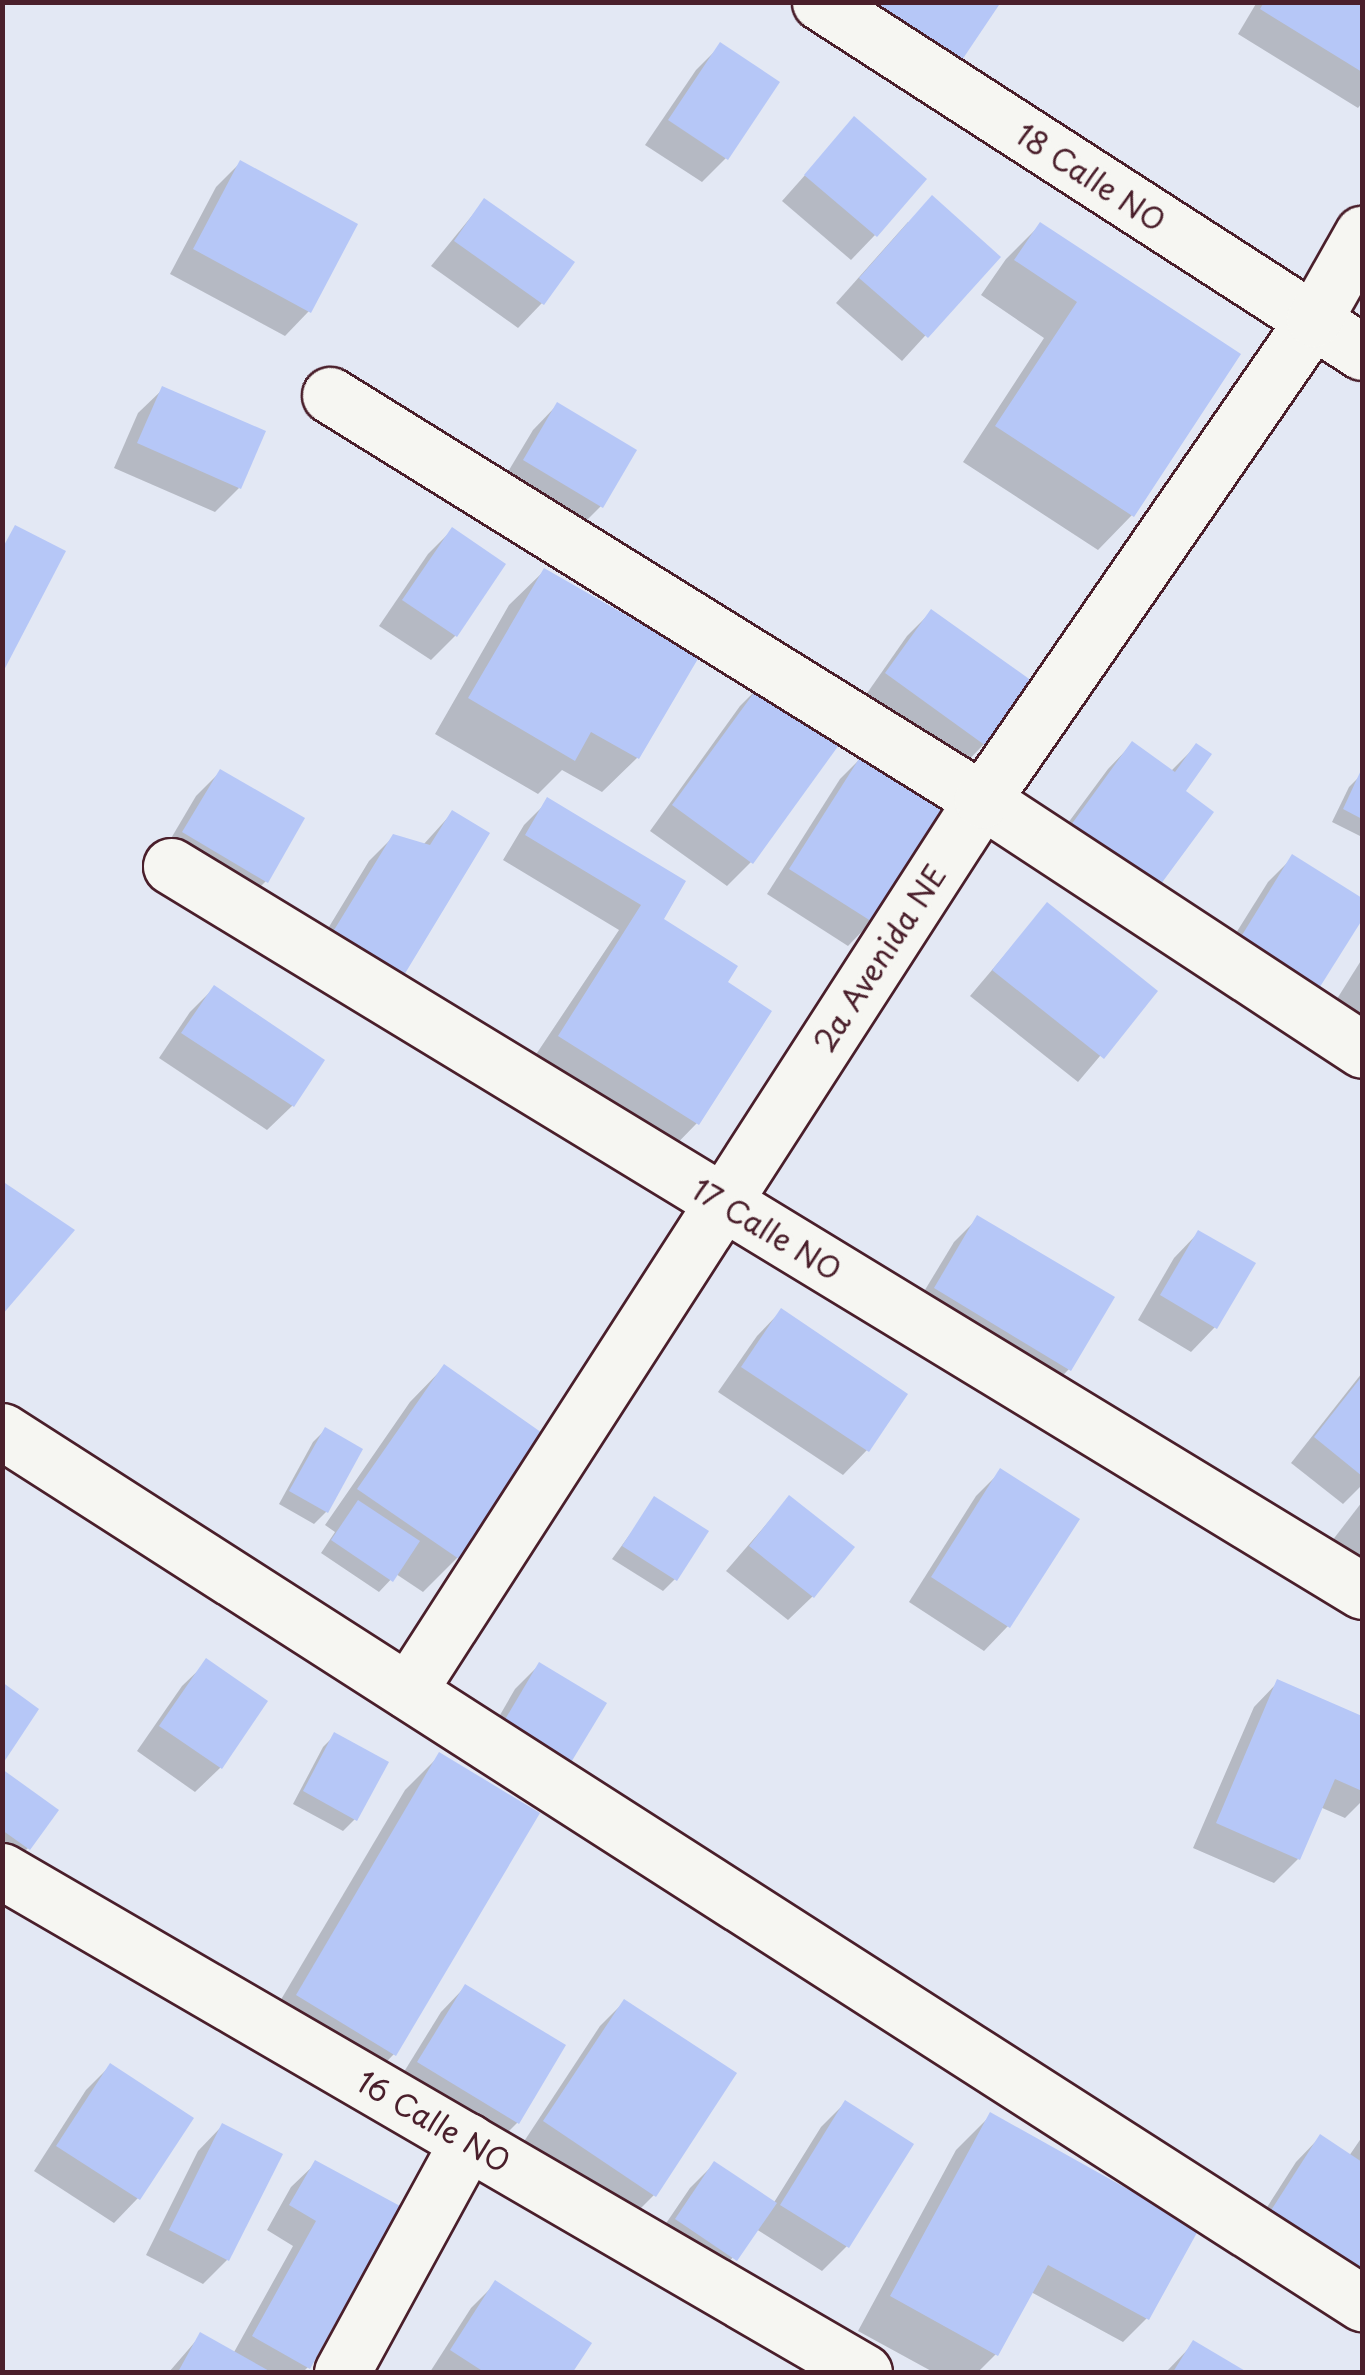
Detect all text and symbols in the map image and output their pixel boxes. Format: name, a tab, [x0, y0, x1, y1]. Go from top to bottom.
street label: 18 Calle NO	[1009, 115, 1173, 239]
street label: 2a Avenida NE	[805, 858, 953, 1058]
street label: 17 Calle NO	[685, 1170, 849, 1288]
street label: 16 Calle NO	[349, 2062, 519, 2180]

